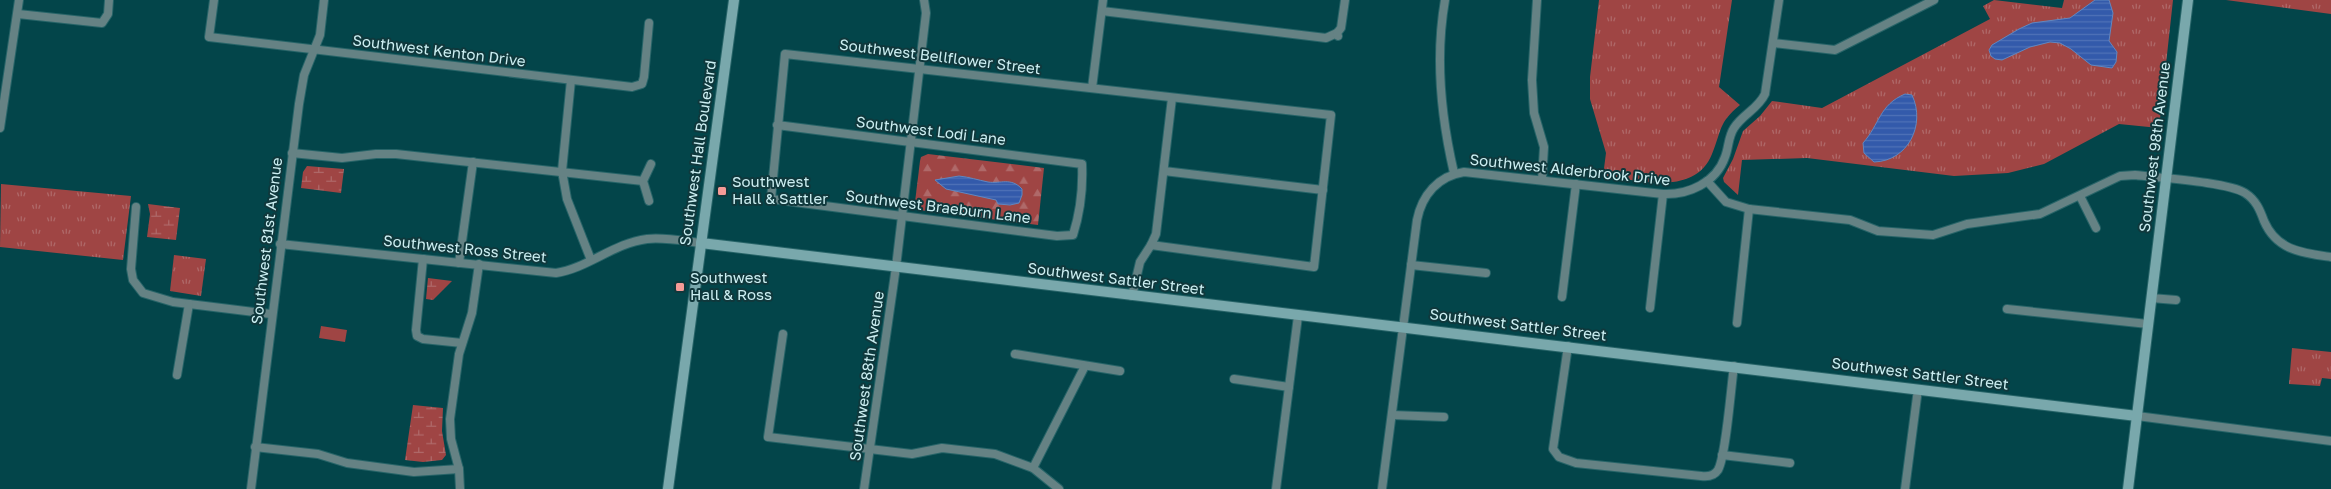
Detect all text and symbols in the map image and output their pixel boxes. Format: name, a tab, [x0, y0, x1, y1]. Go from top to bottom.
street label: Southwest Kenton Drive	[352, 30, 527, 70]
street label: Southwest Bellflower Street	[838, 35, 1042, 77]
street label: Southwest Hall Boulevard	[675, 59, 719, 247]
street label: Southwest 98th Avenue	[2135, 60, 2173, 233]
street label: Southwest Lodi Lane	[855, 112, 1007, 148]
street label: Southwest Alderbrook Drive	[1469, 150, 1672, 189]
street label: Southwest 81st Avenue	[247, 156, 285, 325]
place label: Southwest Hall & Sattler	[732, 172, 828, 207]
marker: Southwest Hall & Sattler	[716, 185, 728, 197]
street label: Southwest Braeburn Lane	[845, 186, 1032, 226]
street label: Southwest Ross Street	[382, 230, 548, 266]
street label: Southwest Sattler Street	[1027, 258, 1206, 298]
place label: Southwest Hall & Ross	[690, 268, 772, 303]
marker: Southwest Hall & Ross	[674, 281, 686, 293]
street label: Southwest 88th Avenue	[845, 289, 887, 462]
street label: Southwest Sattler Street	[1429, 304, 1608, 344]
street label: Southwest Sattler Street	[1831, 353, 2010, 393]

